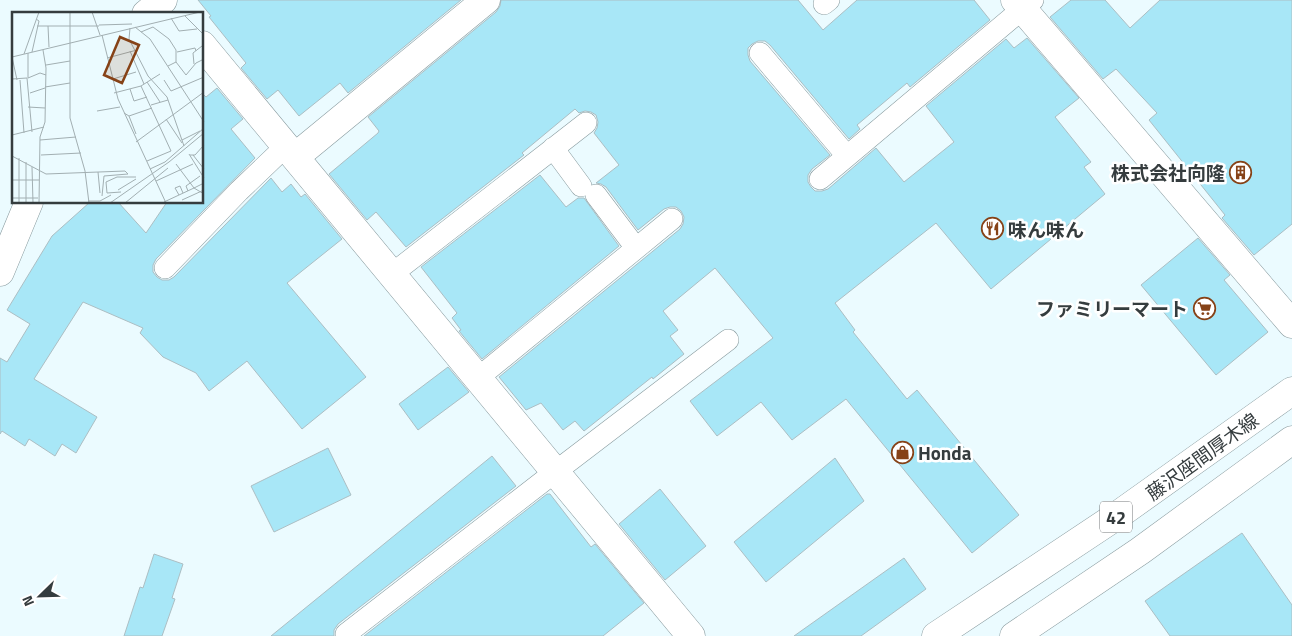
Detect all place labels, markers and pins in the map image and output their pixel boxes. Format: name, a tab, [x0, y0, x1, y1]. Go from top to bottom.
place label: 株式会社向隆	[1111, 158, 1225, 187]
building icon: 株式会社向隆	[1229, 160, 1253, 184]
place label: 味ん味ん	[1008, 215, 1084, 244]
restaurant icon: 味ん味ん	[980, 217, 1004, 241]
place label: ファミリーマート	[1036, 294, 1188, 323]
supermarket icon: ファミリーマート	[1192, 296, 1216, 320]
place label: Honda	[918, 438, 972, 467]
shop icon: Honda	[890, 440, 914, 464]

